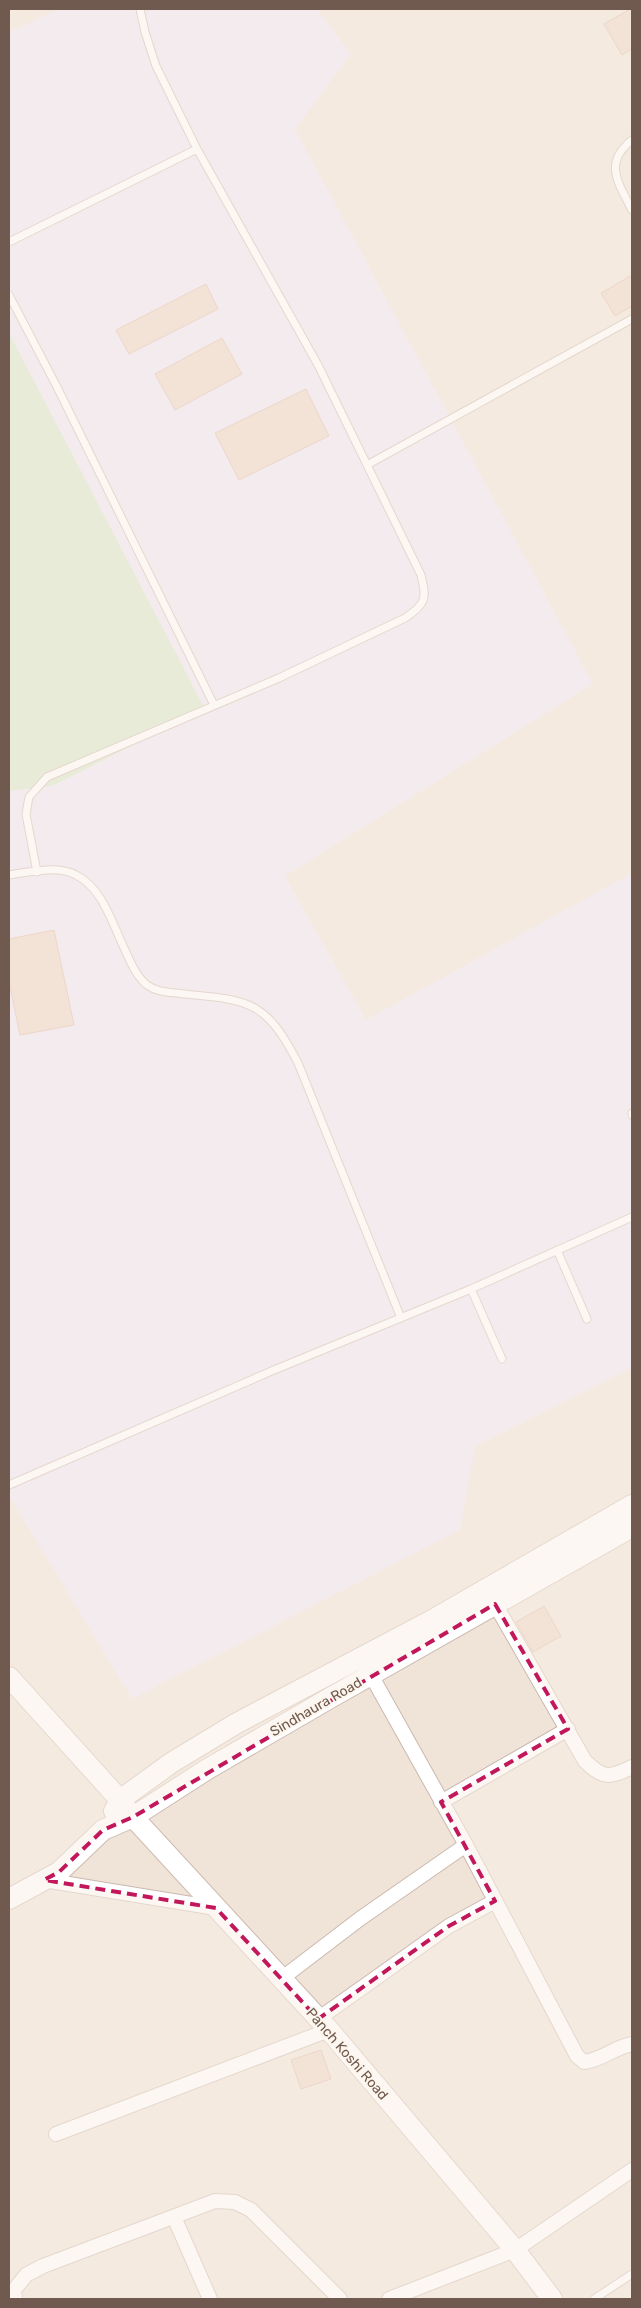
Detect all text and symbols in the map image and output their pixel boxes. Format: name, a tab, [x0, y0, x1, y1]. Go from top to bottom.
street label: Sindhaura Road	[267, 1674, 365, 1740]
street label: Panch Koshi Road	[302, 2004, 392, 2104]

